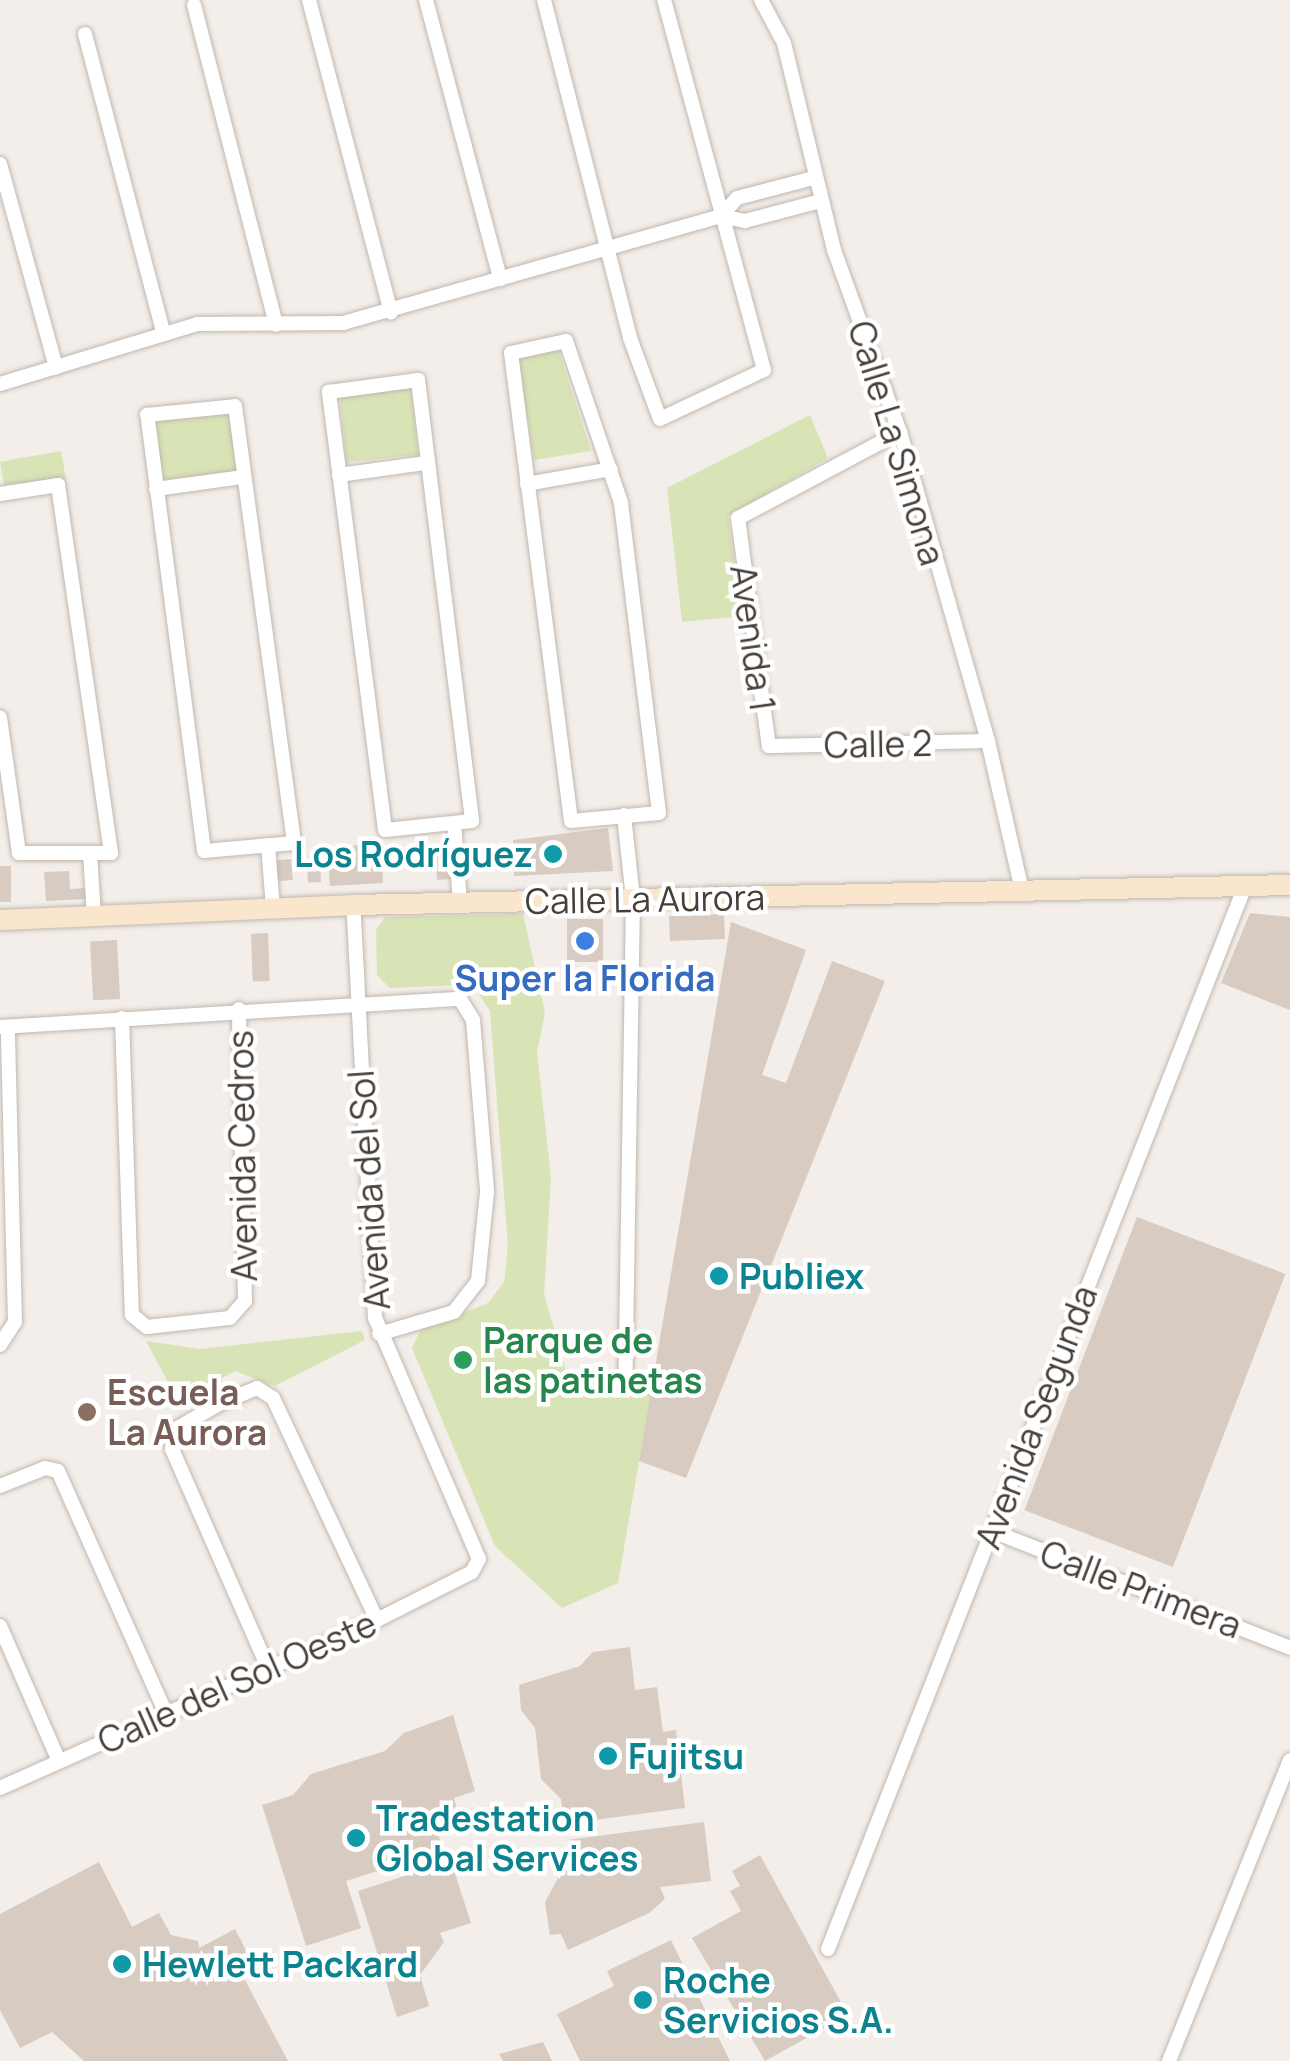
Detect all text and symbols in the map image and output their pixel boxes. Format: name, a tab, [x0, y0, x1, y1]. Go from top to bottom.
street label: Calle La Simona	[840, 316, 954, 570]
street label: Avenida 1	[722, 562, 784, 714]
street label: Calle 2	[824, 722, 932, 766]
place label: Los Rodríguez	[294, 833, 533, 875]
marker: Los Rodríguez	[542, 843, 564, 865]
street label: Calle La Aurora	[525, 876, 765, 922]
marker: Super la Florida	[574, 930, 596, 952]
place label: Super la Florida	[455, 957, 715, 999]
street label: Avenida Cedros	[219, 1030, 265, 1282]
street label: Avenida del Sol	[340, 1068, 398, 1312]
place label: Publiex	[739, 1255, 864, 1297]
marker: Publiex	[708, 1265, 730, 1287]
street label: Avenida Segunda	[967, 1280, 1105, 1554]
place label: Parque de las patinetas	[483, 1319, 703, 1401]
marker: Parque de las patinetas	[452, 1349, 474, 1371]
place label: Escuela La Aurora	[107, 1371, 267, 1453]
marker: Escuela La Aurora	[76, 1401, 98, 1423]
street label: Calle Primera	[1035, 1531, 1247, 1647]
street label: Calle del Sol Oeste	[91, 1602, 383, 1762]
place label: Fujitsu	[628, 1735, 744, 1777]
marker: Fujitsu	[597, 1745, 619, 1767]
place label: Tradestation Global Services	[376, 1797, 638, 1879]
marker: Tradestation Global Services	[345, 1827, 367, 1849]
place label: Hewlett Packard	[142, 1943, 418, 1985]
marker: Hewlett Packard	[111, 1953, 133, 1975]
place label: Roche Servicios S.A.	[663, 1959, 894, 2041]
marker: Roche Servicios S.A.	[632, 1989, 654, 2011]

